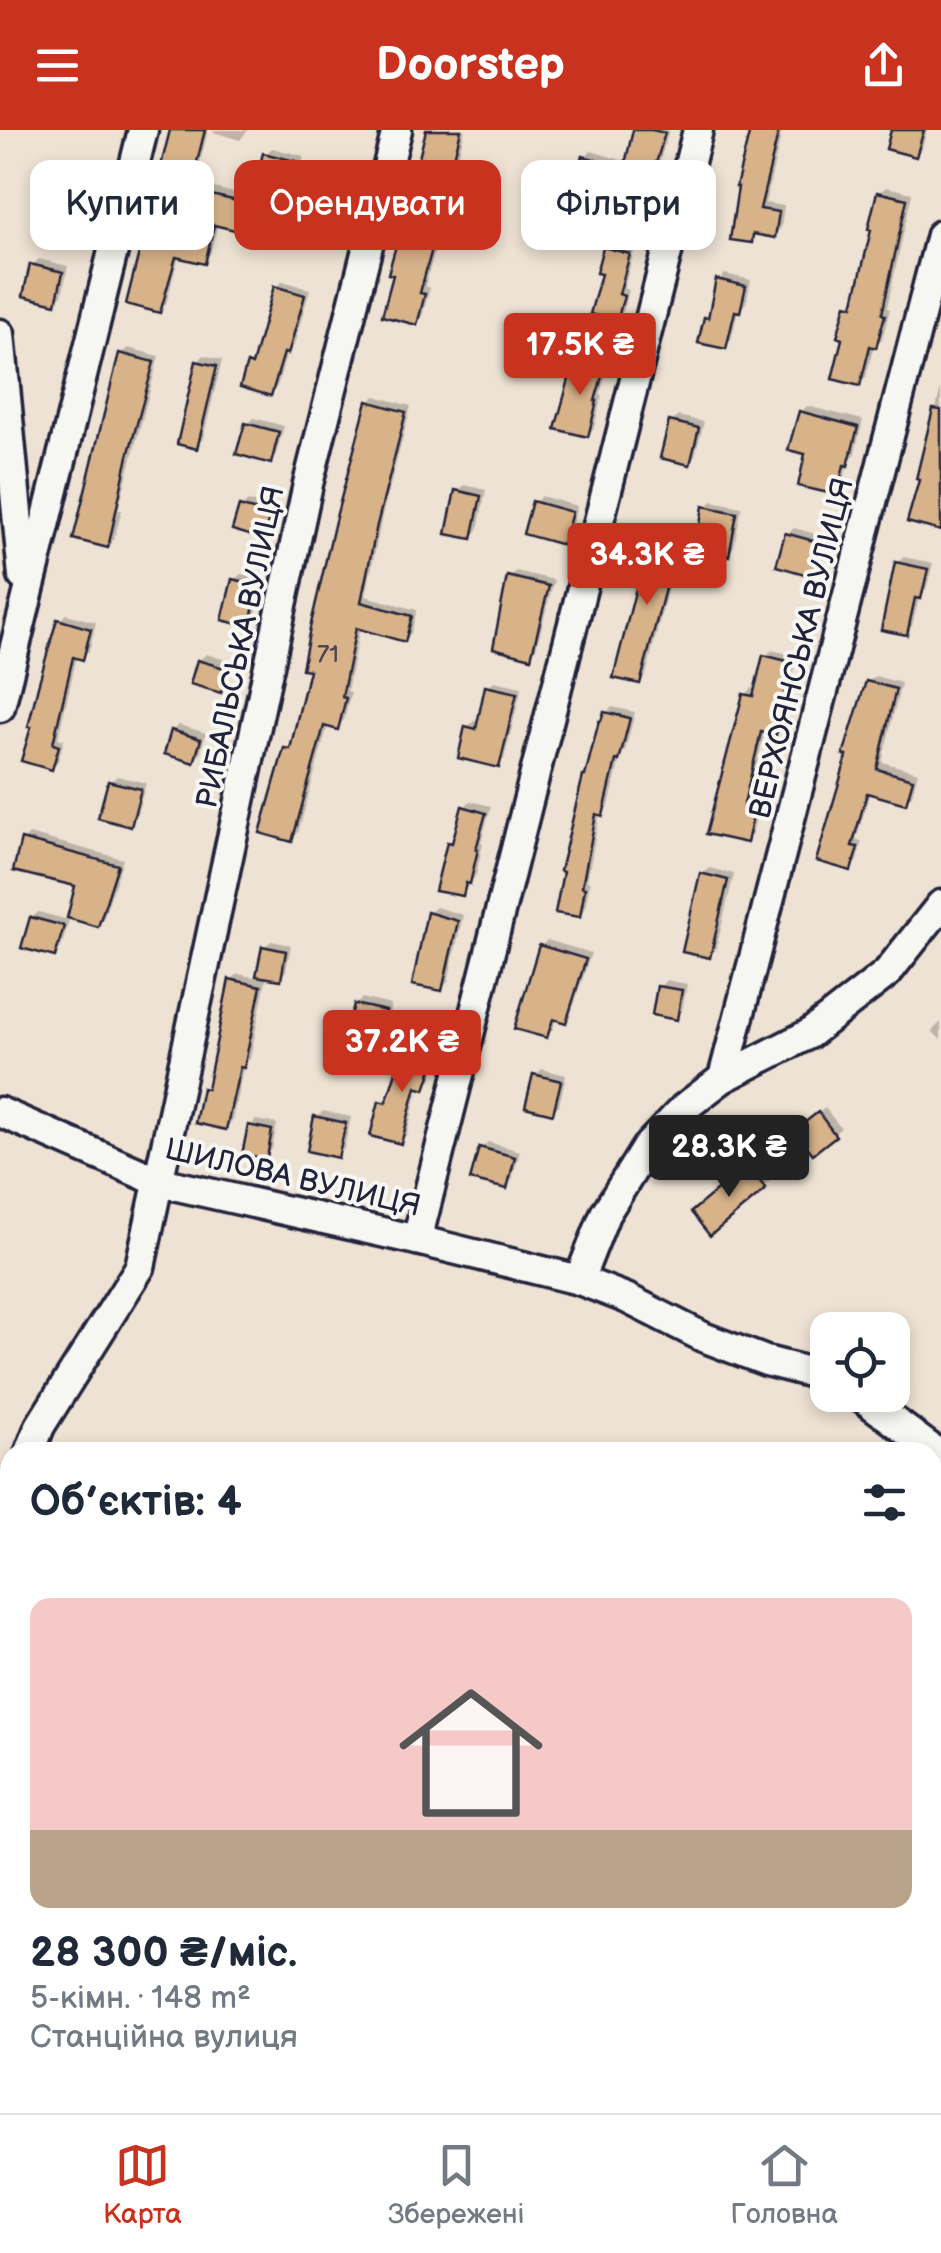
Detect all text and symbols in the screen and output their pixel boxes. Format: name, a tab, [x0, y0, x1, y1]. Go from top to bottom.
icon: menu	[30, 38, 85, 93]
text: Doorstep	[376, 38, 565, 93]
icon: share	[856, 38, 911, 93]
chip: Купити	[30, 160, 214, 250]
chip: Орендувати	[234, 160, 501, 250]
chip: Фільтри	[521, 160, 716, 250]
pin: 17.5K ₴	[488, 313, 672, 398]
text: 17.5K ₴	[526, 326, 634, 365]
street label: ВЕРХОЯНСЬКА ВУЛИЦЯ	[742, 474, 862, 822]
street label: РИБАЛЬСЬКА ВУЛИЦЯ	[189, 483, 293, 812]
pin: 34.3K ₴	[555, 523, 739, 608]
text: 34.3K ₴	[589, 536, 705, 575]
house number: 71	[317, 639, 339, 670]
pin: 37.2K ₴	[310, 1010, 494, 1095]
text: 37.2K ₴	[345, 1023, 459, 1062]
pin: 28.3K ₴	[637, 1115, 821, 1200]
text: 28.3K ₴	[671, 1128, 787, 1167]
street label: ШИЛОВА ВУЛИЦЯ	[162, 1131, 424, 1225]
map controls	[810, 1312, 910, 1412]
button: locate	[810, 1312, 910, 1412]
icon: filters	[857, 1475, 912, 1530]
text: Об’єктів: 4	[30, 1477, 242, 1528]
icon: home	[381, 1663, 561, 1843]
text: 28 300 ₴/міс.	[30, 1928, 297, 1979]
text: 5-кімн. · 148 m²	[30, 1979, 251, 2018]
text: Станційна вулиця	[30, 2018, 298, 2057]
tab: Карта	[103, 2138, 182, 2231]
tab: Збережені	[388, 2138, 525, 2231]
tab: Головна	[731, 2138, 838, 2231]

